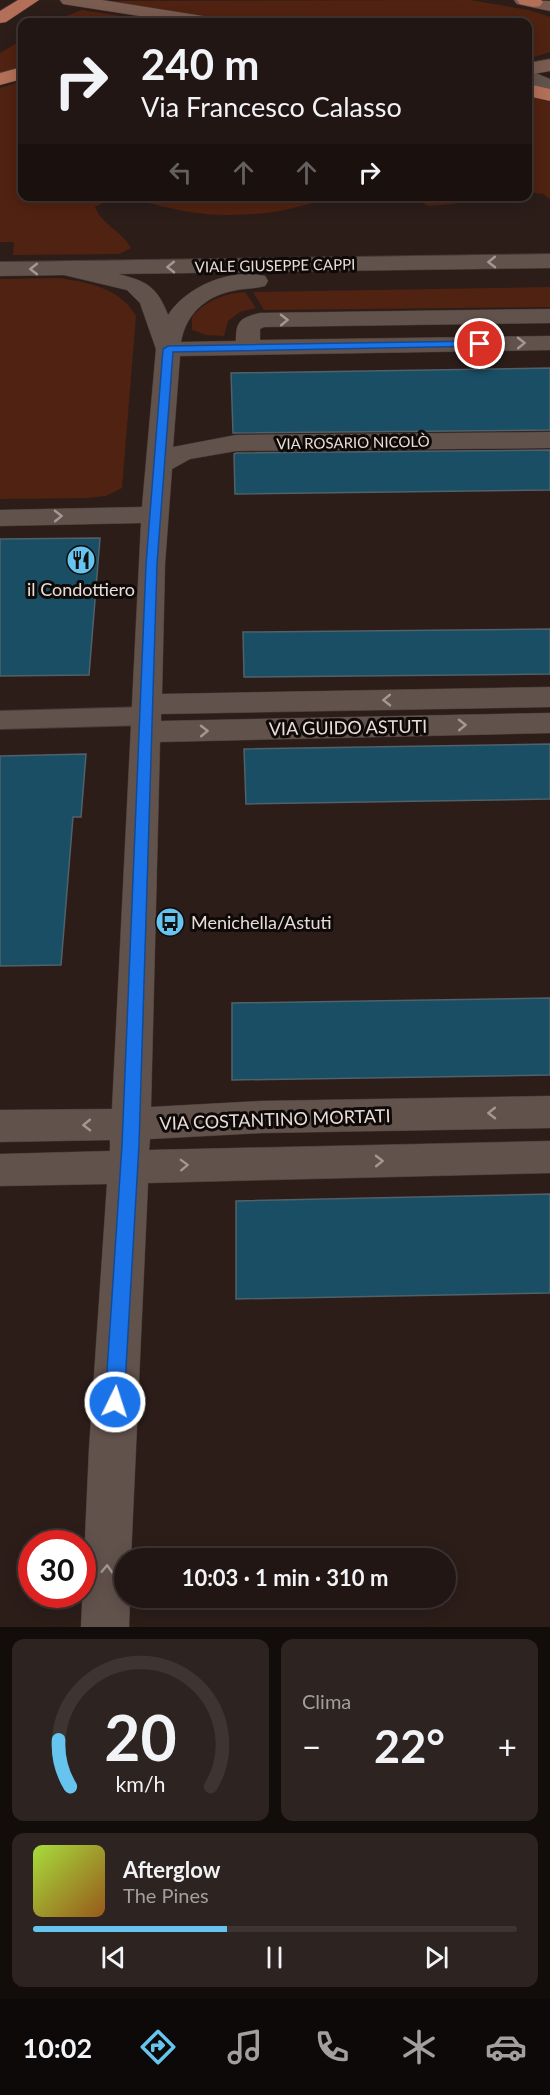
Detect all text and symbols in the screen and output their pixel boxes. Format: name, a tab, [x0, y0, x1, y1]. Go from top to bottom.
text: 240 m	[141, 39, 259, 89]
icon: right	[42, 42, 120, 120]
text: Via Francesco Calasso	[141, 90, 402, 123]
icon: left	[164, 156, 197, 189]
icon: ahead	[227, 156, 260, 189]
icon: ahead	[290, 156, 323, 189]
icon: right	[353, 156, 386, 189]
street label: VIALE GIUSEPPE CAPPI	[195, 255, 355, 275]
one-way arrow	[487, 256, 496, 268]
one-way arrow	[166, 261, 175, 273]
one-way arrow	[30, 263, 39, 275]
one-way arrow	[279, 313, 288, 326]
pin	[454, 318, 505, 369]
icon: arrive	[463, 327, 496, 360]
one-way arrow	[516, 337, 525, 349]
street label: VIA ROSARIO NICOLÒ	[276, 432, 430, 452]
one-way arrow	[54, 510, 63, 523]
restaurant icon: il Condottiero	[65, 544, 97, 576]
place label: il Condottiero	[27, 578, 135, 600]
one-way arrow	[382, 694, 391, 706]
street label: VIA GUIDO ASTUTI	[269, 715, 427, 739]
one-way arrow	[458, 719, 467, 731]
one-way arrow	[200, 724, 209, 737]
bus stop icon: Menichella/Astuti	[154, 906, 186, 938]
place label: Menichella/Astuti	[191, 911, 332, 933]
street label: VIA COSTANTINO MORTATI	[159, 1104, 391, 1134]
one-way arrow	[487, 1107, 496, 1120]
one-way arrow	[82, 1118, 91, 1131]
one-way arrow	[375, 1154, 384, 1167]
one-way arrow	[180, 1159, 189, 1171]
position arrow	[83, 1370, 147, 1434]
speed limit sign: 30	[18, 1530, 96, 1608]
one-way arrow	[101, 1564, 113, 1573]
text: 10:03 · 1 min · 310 m	[182, 1564, 388, 1591]
text: Clima	[302, 1689, 351, 1713]
text: 20	[104, 1699, 177, 1774]
text: 22°	[374, 1719, 445, 1773]
text: −	[302, 1726, 321, 1766]
text: +	[498, 1726, 517, 1766]
text: km/h	[115, 1771, 166, 1797]
text: Afterglow	[123, 1856, 220, 1883]
text: The Pines	[123, 1883, 209, 1907]
icon: previous	[97, 1941, 130, 1974]
icon: pause	[258, 1941, 291, 1974]
icon: next	[420, 1941, 453, 1974]
icon: directions	[137, 2026, 179, 2068]
icon: music	[224, 2026, 266, 2068]
icon: phone	[311, 2026, 353, 2068]
icon: climate	[398, 2026, 440, 2068]
icon: car	[485, 2026, 527, 2068]
text: 10:02	[23, 2031, 92, 2064]

